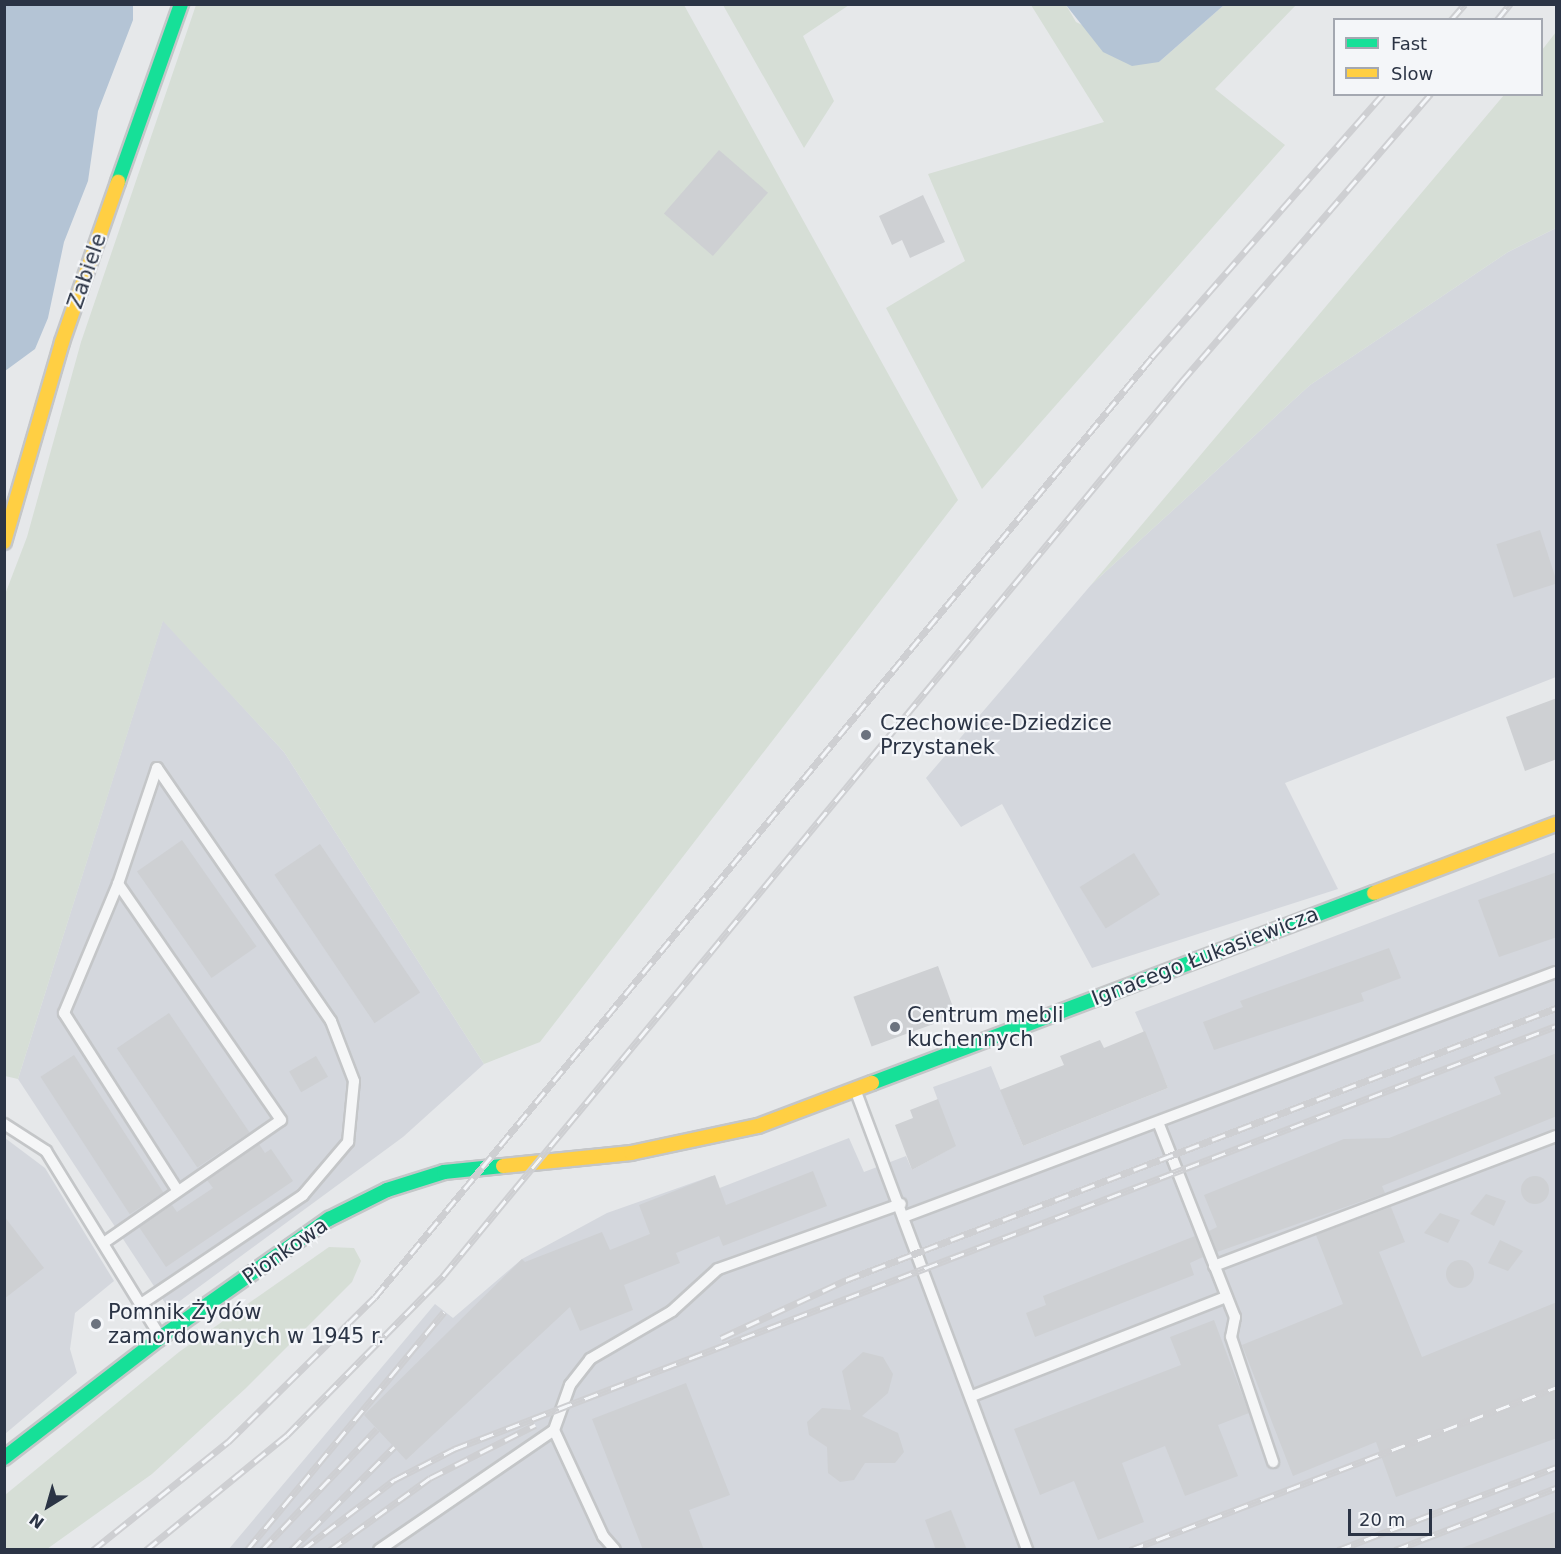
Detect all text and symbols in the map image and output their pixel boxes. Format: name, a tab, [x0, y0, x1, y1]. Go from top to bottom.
legend	[1333, 18, 1543, 96]
text: Fast	[1391, 33, 1427, 54]
text: Slow	[1391, 63, 1433, 84]
street label: Zabiele	[62, 230, 112, 312]
place label: Czechowice-Dziedzice Przystanek	[880, 710, 1112, 760]
marker: Czechowice-Dziedzice Przystanek	[857, 726, 875, 744]
street label: Ignacego Łukasiewicza	[1088, 901, 1322, 1011]
place label: Centrum mebli kuchennych	[907, 1002, 1064, 1052]
marker: Centrum mebli kuchennych	[888, 1020, 902, 1034]
street label: Pionkowa	[237, 1212, 333, 1290]
place label: Pomnik Żydów zamordowanych w 1945 r.	[108, 1299, 384, 1349]
marker: Pomnik Żydów zamordowanych w 1945 r.	[89, 1317, 103, 1331]
north arrow	[18, 1476, 78, 1536]
scale bar	[1351, 1497, 1435, 1535]
text: N	[26, 1509, 48, 1532]
text: 20 m	[1359, 1509, 1405, 1530]

